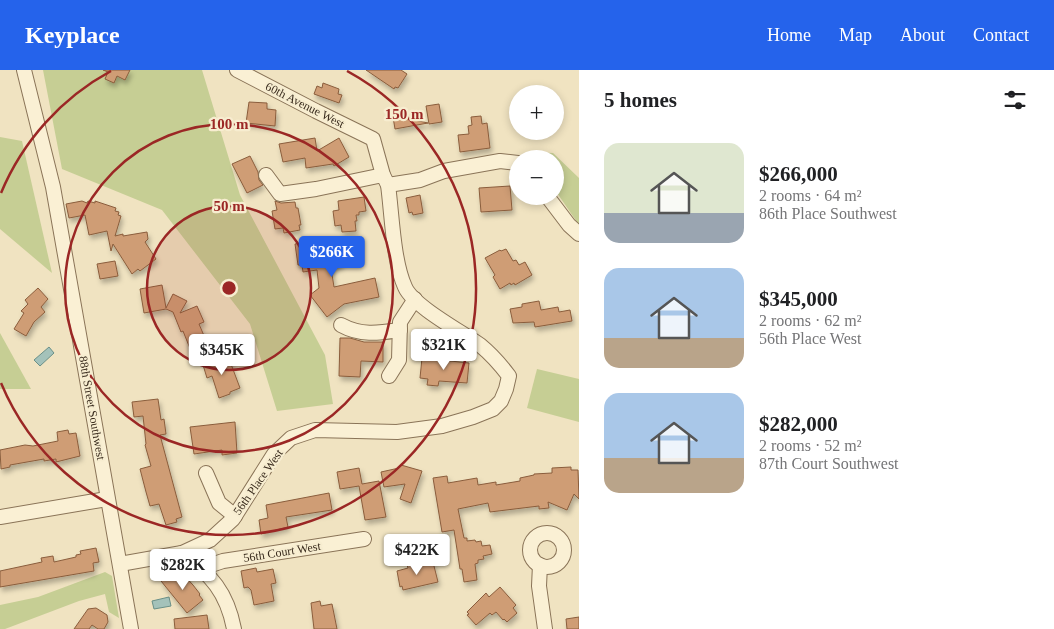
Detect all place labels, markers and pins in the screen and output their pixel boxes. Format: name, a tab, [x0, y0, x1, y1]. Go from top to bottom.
pin: $266K	[297, 236, 367, 278]
centre of rings	[220, 279, 238, 297]
pin: $321K	[409, 328, 479, 371]
pin: $345K	[187, 334, 257, 376]
pin: $422K	[382, 534, 452, 576]
pin: $282K	[148, 548, 218, 591]

